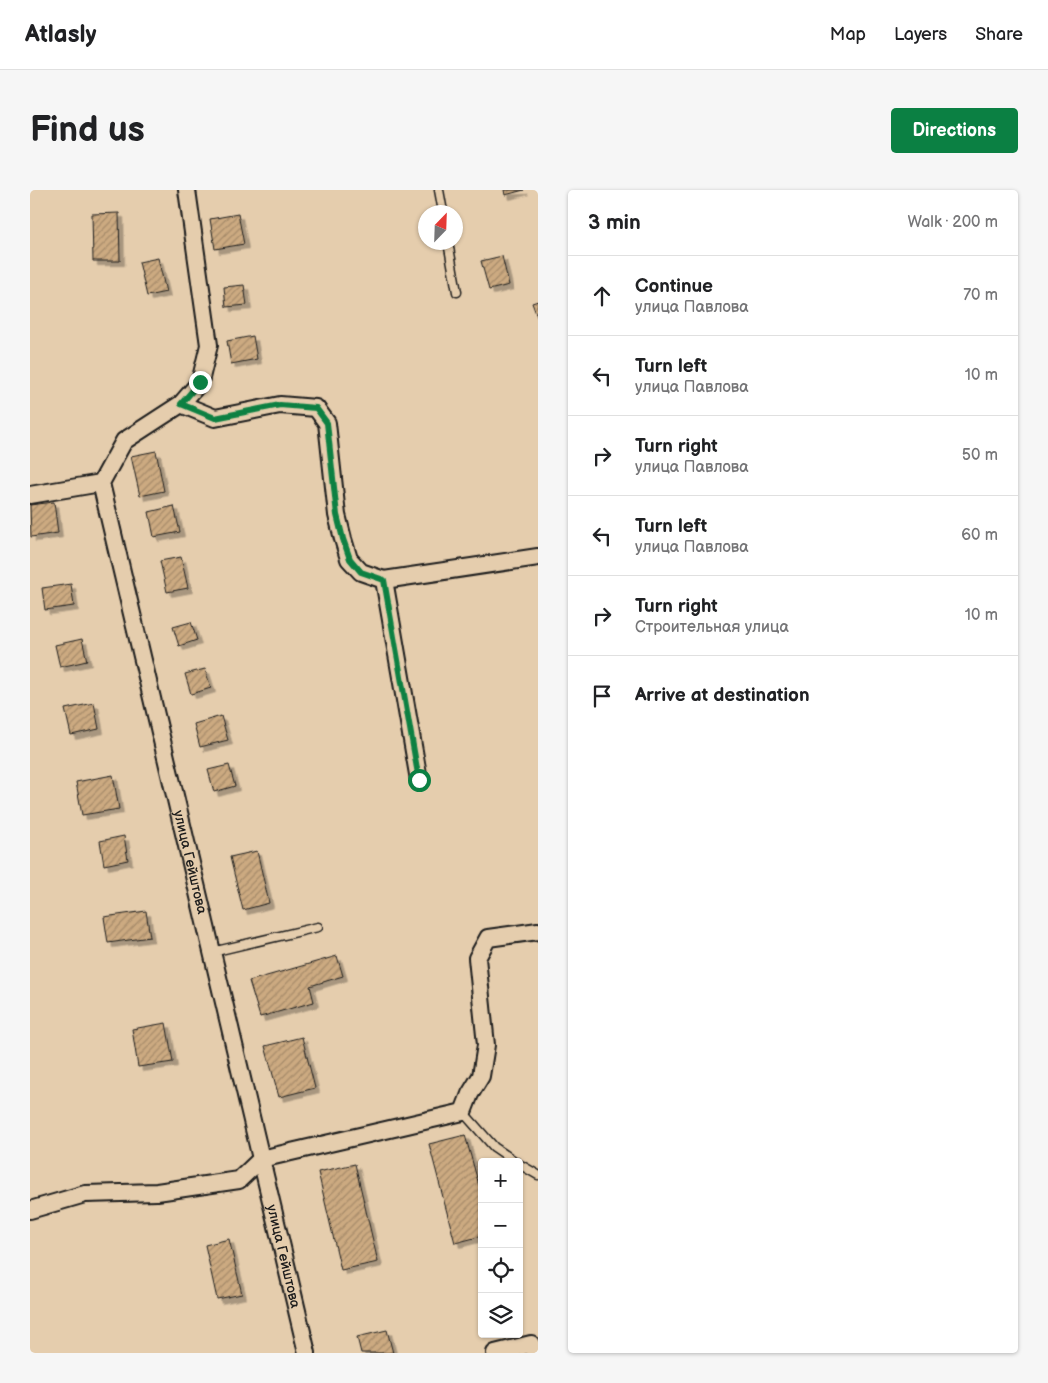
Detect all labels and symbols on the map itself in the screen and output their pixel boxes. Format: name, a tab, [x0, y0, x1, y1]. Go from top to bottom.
north arrow	[418, 205, 463, 250]
route end	[189, 371, 212, 394]
route start	[408, 769, 431, 792]
street label: улица Гейштова	[170, 808, 211, 916]
street label: улица Гейштова	[264, 1203, 305, 1310]

